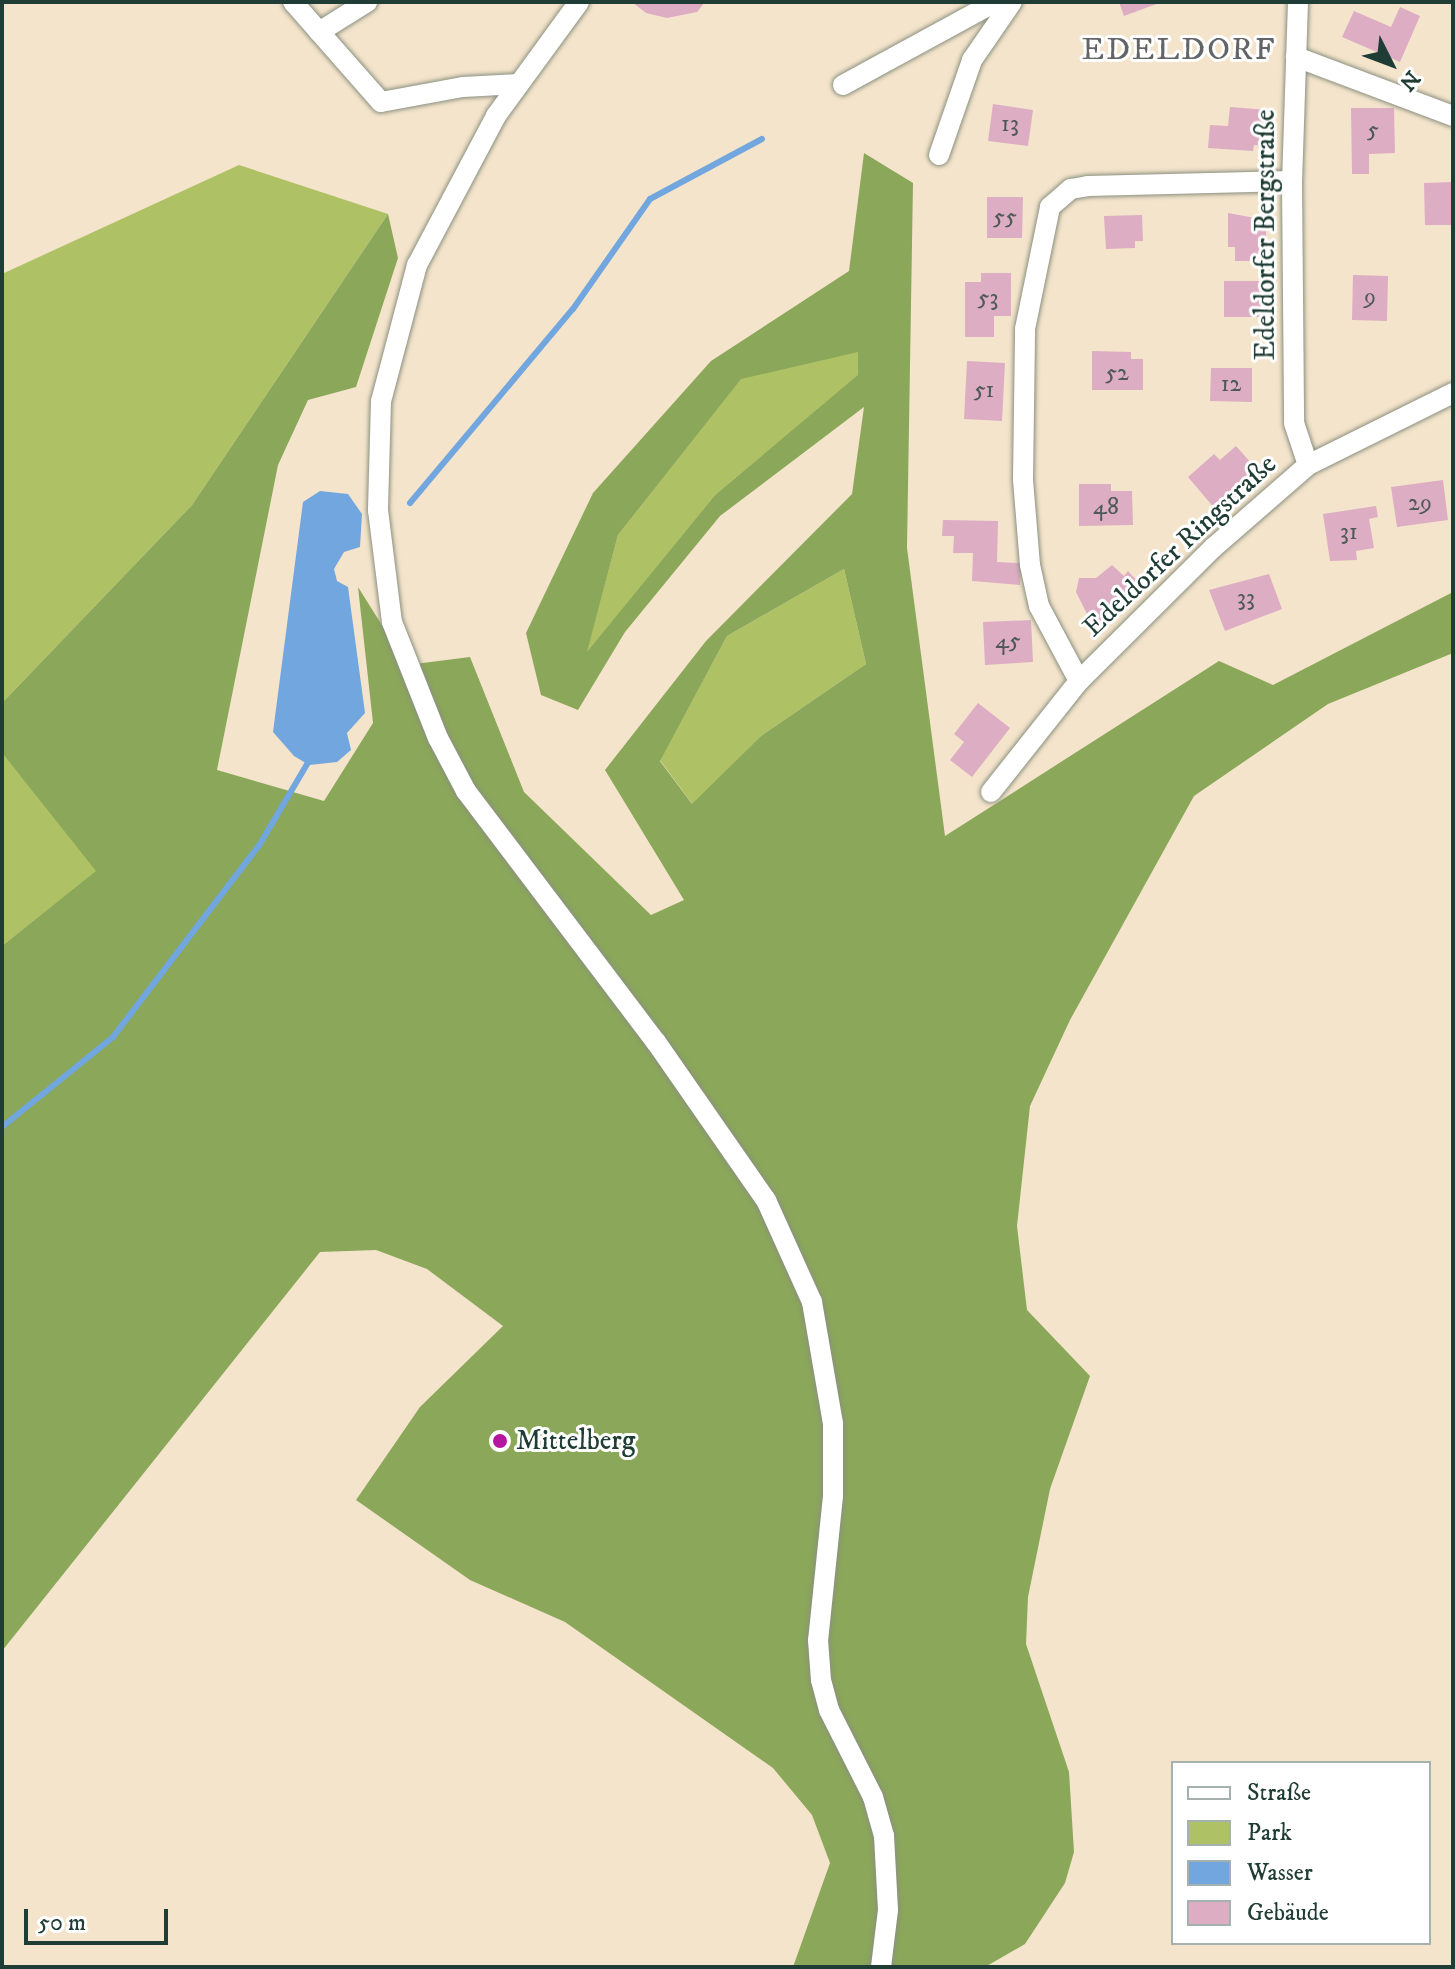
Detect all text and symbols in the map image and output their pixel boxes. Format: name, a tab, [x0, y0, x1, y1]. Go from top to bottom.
north arrow	[1351, 24, 1431, 104]
district label: EDELDORF	[1082, 31, 1276, 69]
text: N	[1393, 65, 1425, 96]
street label: Edeldorfer Bergstraße	[1249, 109, 1283, 361]
house number: 13	[1001, 111, 1019, 139]
house number: 5	[1367, 117, 1379, 145]
house number: 55	[993, 204, 1017, 232]
house number: 9	[1364, 284, 1376, 312]
house number: 53	[978, 285, 998, 313]
house number: 52	[1105, 360, 1129, 388]
house number: 12	[1221, 371, 1241, 399]
house number: 51	[974, 377, 994, 405]
street label: Edeldorfer Ringstraße	[1076, 448, 1284, 644]
house number: 29	[1408, 490, 1432, 518]
house number: 48	[1093, 494, 1119, 522]
house number: 31	[1340, 519, 1358, 547]
house number: 33	[1237, 585, 1255, 613]
house number: 45	[995, 628, 1021, 656]
place label: Mittelberg	[516, 1424, 635, 1458]
marker: Mittelberg	[491, 1432, 509, 1450]
legend	[1171, 1761, 1431, 1945]
text: Straße	[1247, 1778, 1311, 1808]
text: Park	[1247, 1818, 1292, 1848]
text: Wasser	[1247, 1858, 1313, 1888]
scale bar	[28, 1893, 172, 1943]
text: Gebäude	[1247, 1898, 1329, 1928]
text: 50 m	[38, 1908, 86, 1938]

